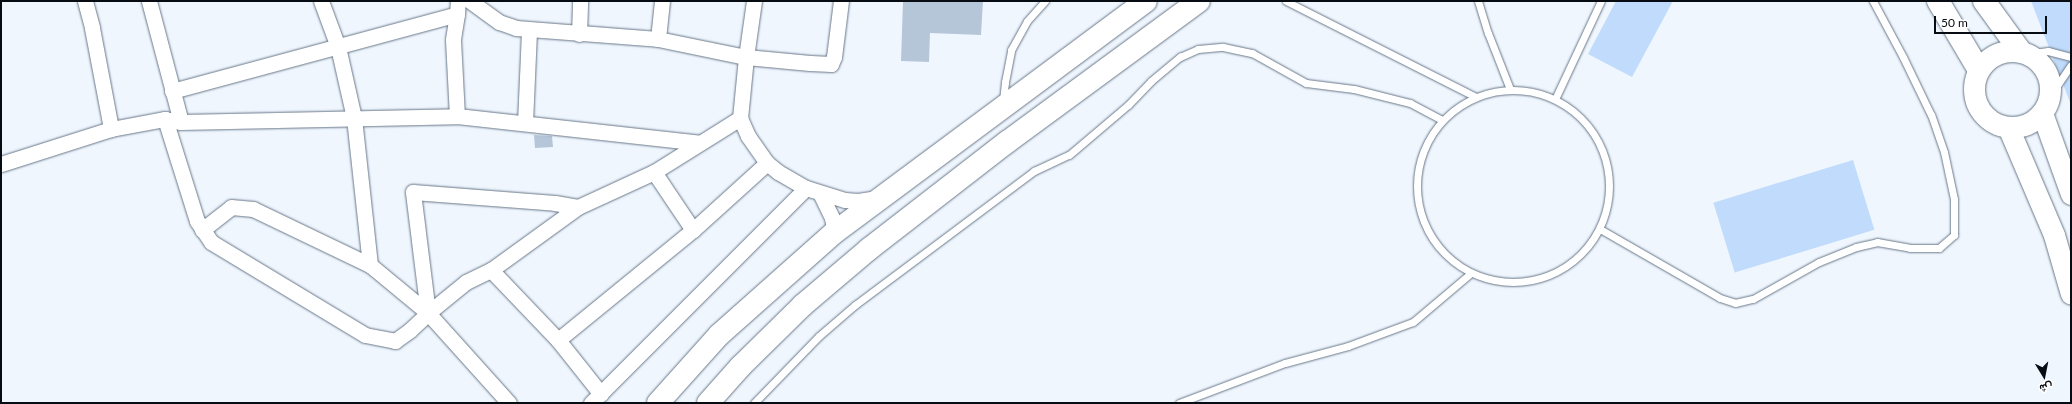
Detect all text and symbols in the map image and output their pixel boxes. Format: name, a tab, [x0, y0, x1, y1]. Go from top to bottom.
scale bar	[1936, 8, 2049, 34]
text: 50 m	[1941, 15, 1968, 30]
north arrow	[2024, 356, 2064, 396]
text: ش	[2039, 381, 2054, 396]

